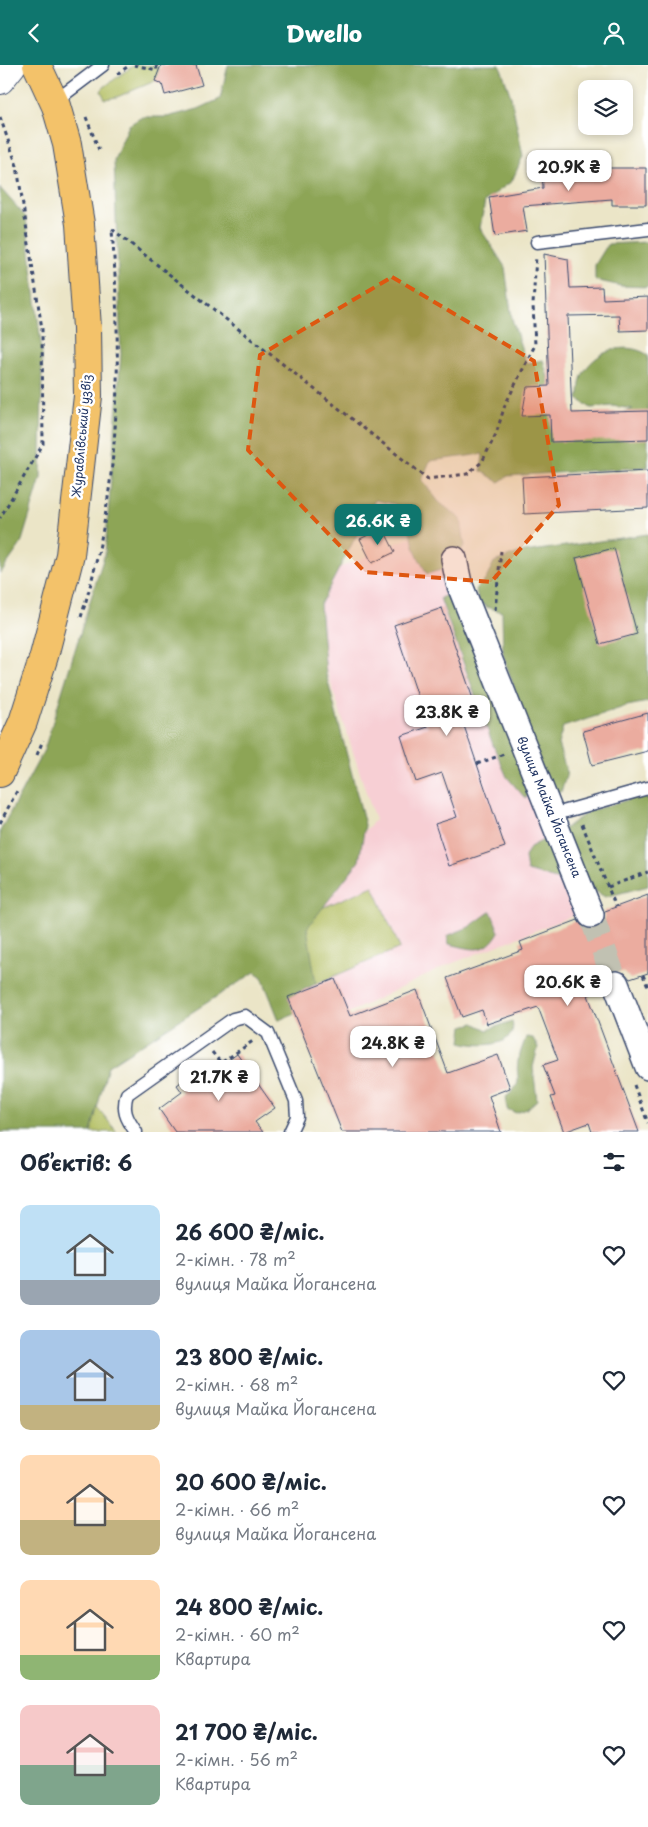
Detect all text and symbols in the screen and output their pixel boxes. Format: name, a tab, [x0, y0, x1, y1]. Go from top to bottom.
text: Dwello	[286, 16, 362, 49]
icon: back	[20, 19, 48, 47]
icon: person	[600, 19, 628, 47]
map controls	[578, 80, 633, 135]
button: layers	[578, 80, 633, 135]
pin: 20.9K ₴	[523, 149, 615, 192]
text: 20.9K ₴	[538, 154, 600, 178]
street label: Журавлівський узвіз	[67, 374, 95, 498]
pin: 26.6K ₴	[332, 503, 424, 546]
text: 26.6K ₴	[345, 508, 411, 532]
pin: 23.8K ₴	[401, 695, 493, 737]
text: 23.8K ₴	[415, 699, 479, 723]
street label: вулиця Майка Йогансена	[513, 733, 587, 880]
pin: 20.6K ₴	[522, 965, 614, 1007]
text: 20.6K ₴	[535, 969, 601, 993]
pin: 24.8K ₴	[347, 1025, 439, 1068]
text: 24.8K ₴	[361, 1030, 425, 1054]
pin: 21.7K ₴	[173, 1059, 265, 1102]
text: 21.7K ₴	[190, 1064, 248, 1088]
text: Об’єктів: 6	[20, 1146, 132, 1178]
icon: filters	[600, 1148, 628, 1176]
text: 26 600 ₴/міс.	[175, 1215, 325, 1247]
icon: home	[60, 1225, 120, 1285]
icon: heart	[600, 1241, 628, 1269]
text: 2-кімн. · 78 m²	[175, 1247, 296, 1271]
text: вулиця Майка Йогансена	[175, 1271, 376, 1295]
text: 23 800 ₴/міс.	[175, 1340, 323, 1372]
icon: home	[60, 1350, 120, 1410]
icon: heart	[600, 1366, 628, 1394]
text: 2-кімн. · 68 m²	[175, 1372, 298, 1396]
text: вулиця Майка Йогансена	[175, 1396, 376, 1420]
text: 20 600 ₴/міс.	[175, 1465, 327, 1497]
icon: home	[60, 1475, 120, 1535]
icon: heart	[600, 1491, 628, 1519]
text: 2-кімн. · 66 m²	[175, 1497, 299, 1521]
text: вулиця Майка Йогансена	[175, 1521, 376, 1545]
text: 24 800 ₴/міс.	[175, 1590, 323, 1622]
icon: home	[60, 1600, 120, 1660]
icon: heart	[600, 1616, 628, 1644]
text: 2-кімн. · 60 m²	[175, 1622, 300, 1646]
text: Квартира	[175, 1646, 250, 1670]
text: 21 700 ₴/міс.	[175, 1715, 318, 1747]
icon: home	[60, 1725, 120, 1785]
icon: heart	[600, 1741, 628, 1769]
text: 2-кімн. · 56 m²	[175, 1747, 298, 1771]
text: Квартира	[175, 1771, 250, 1795]

